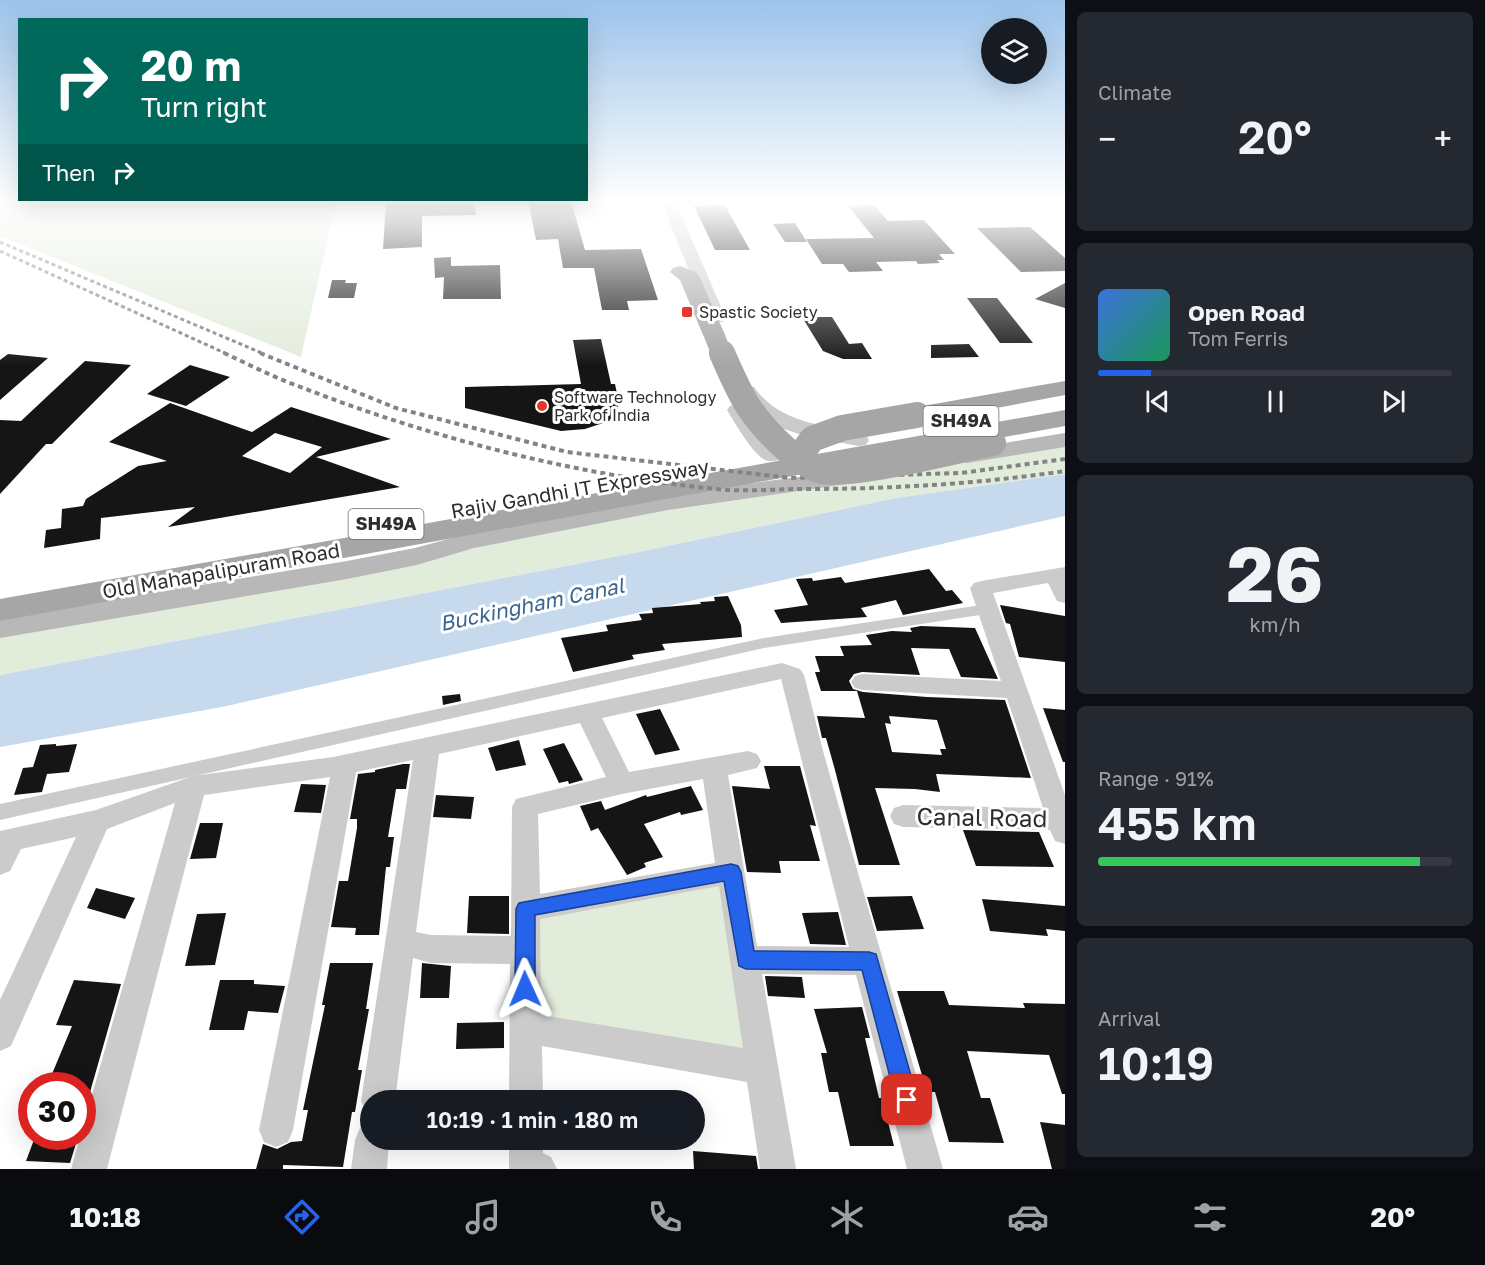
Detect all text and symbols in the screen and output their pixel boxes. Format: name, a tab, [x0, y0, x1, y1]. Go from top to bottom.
map controls	[981, 18, 1047, 84]
button: layers	[981, 18, 1047, 84]
text: 20 m	[141, 40, 241, 90]
icon: right	[42, 42, 120, 120]
text: Climate	[1098, 80, 1172, 104]
text: Turn right	[141, 91, 267, 123]
text: 20°	[1238, 110, 1312, 164]
text: −	[1098, 119, 1116, 158]
text: +	[1434, 119, 1452, 158]
icon: right	[107, 156, 140, 189]
text: Then	[42, 159, 95, 186]
text: Open Road	[1188, 299, 1305, 326]
place label: Spastic Society	[699, 302, 818, 322]
marker: Spastic Society	[680, 305, 694, 319]
text: Tom Ferris	[1188, 326, 1288, 350]
icon: previous	[1141, 385, 1174, 418]
icon: pause	[1259, 385, 1292, 418]
icon: next	[1377, 385, 1410, 418]
place label: Software Technology Park of India	[554, 387, 716, 425]
marker: Software Technology Park of India	[535, 399, 549, 413]
road number: SH49A	[924, 406, 998, 436]
street label: Rajiv Gandhi IT Expressway	[449, 453, 711, 523]
road number: SH49A	[348, 509, 424, 539]
text: 26	[1226, 526, 1324, 619]
street label: Old Mahapalipuram Road	[100, 537, 341, 603]
water label: Buckingham Canal	[437, 572, 628, 636]
text: km/h	[1250, 612, 1300, 636]
text: Range · 91%	[1098, 766, 1214, 790]
text: 455 km	[1098, 796, 1257, 850]
street label: Canal Road	[916, 801, 1048, 832]
position arrow	[493, 957, 557, 1021]
text: Arrival	[1098, 1006, 1161, 1030]
text: 10:19	[1098, 1036, 1214, 1090]
speed limit sign: 30	[18, 1072, 96, 1150]
pin	[881, 1074, 932, 1125]
icon: arrive	[890, 1083, 923, 1116]
text: 10:19 · 1 min · 180 m	[427, 1106, 638, 1133]
icon: directions	[281, 1196, 323, 1238]
icon: music	[462, 1196, 504, 1238]
icon: phone	[644, 1196, 686, 1238]
icon: climate	[826, 1196, 868, 1238]
icon: car	[1007, 1196, 1049, 1238]
icon: filters	[1189, 1196, 1231, 1238]
text: 10:18	[70, 1201, 141, 1233]
text: 20°	[1371, 1201, 1415, 1233]

